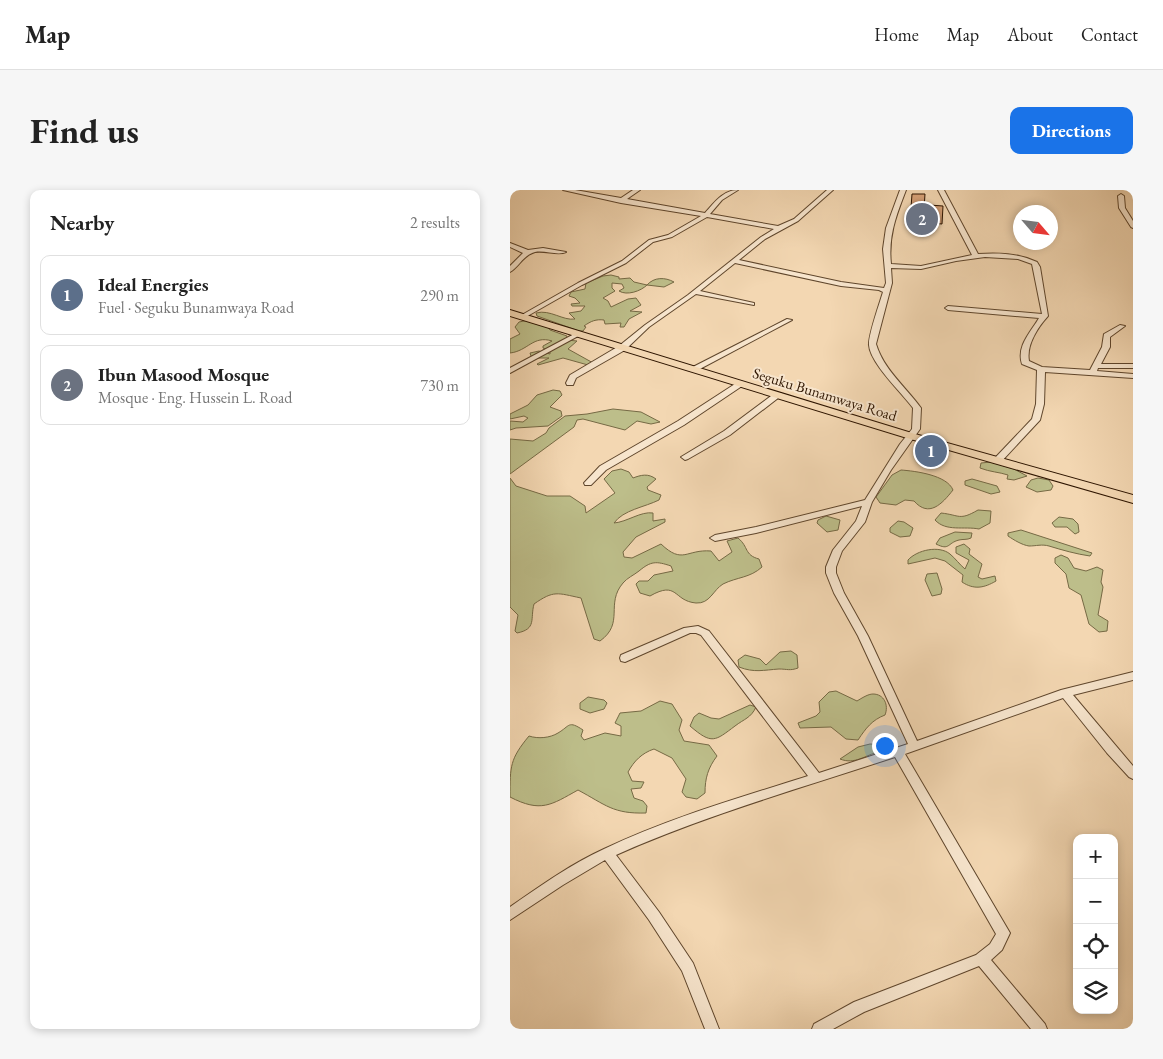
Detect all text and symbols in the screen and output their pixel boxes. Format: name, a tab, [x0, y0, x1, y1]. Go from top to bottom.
text: Map	[25, 19, 70, 50]
text: Home	[874, 23, 919, 46]
text: Map	[947, 23, 979, 46]
text: About	[1007, 23, 1053, 46]
text: Contact	[1081, 23, 1138, 46]
button: Directions	[1010, 107, 1133, 154]
text: Find us	[30, 108, 139, 153]
pin: 2	[906, 200, 938, 238]
north arrow	[1013, 205, 1058, 250]
text: Nearby	[50, 209, 114, 236]
text: 2 results	[410, 212, 460, 233]
text: Ideal Energies	[98, 272, 209, 297]
text: 1	[63, 285, 71, 306]
text: 290 m	[420, 285, 459, 306]
text: Fuel · Seguku Bunamwaya Road	[98, 297, 294, 318]
text: Ibun Masood Mosque	[98, 362, 269, 387]
street label: Seguku Bunamwaya Road	[751, 363, 900, 425]
text: 2	[63, 375, 71, 396]
text: 730 m	[420, 375, 459, 396]
text: Mosque · Eng. Hussein L. Road	[98, 387, 292, 408]
pin: 1	[915, 432, 947, 470]
your location	[872, 733, 898, 759]
map controls	[1073, 834, 1118, 1014]
button: +	[1073, 834, 1118, 879]
button: −	[1073, 879, 1118, 924]
button: locate	[1073, 924, 1118, 969]
button: layers	[1073, 969, 1118, 1014]

